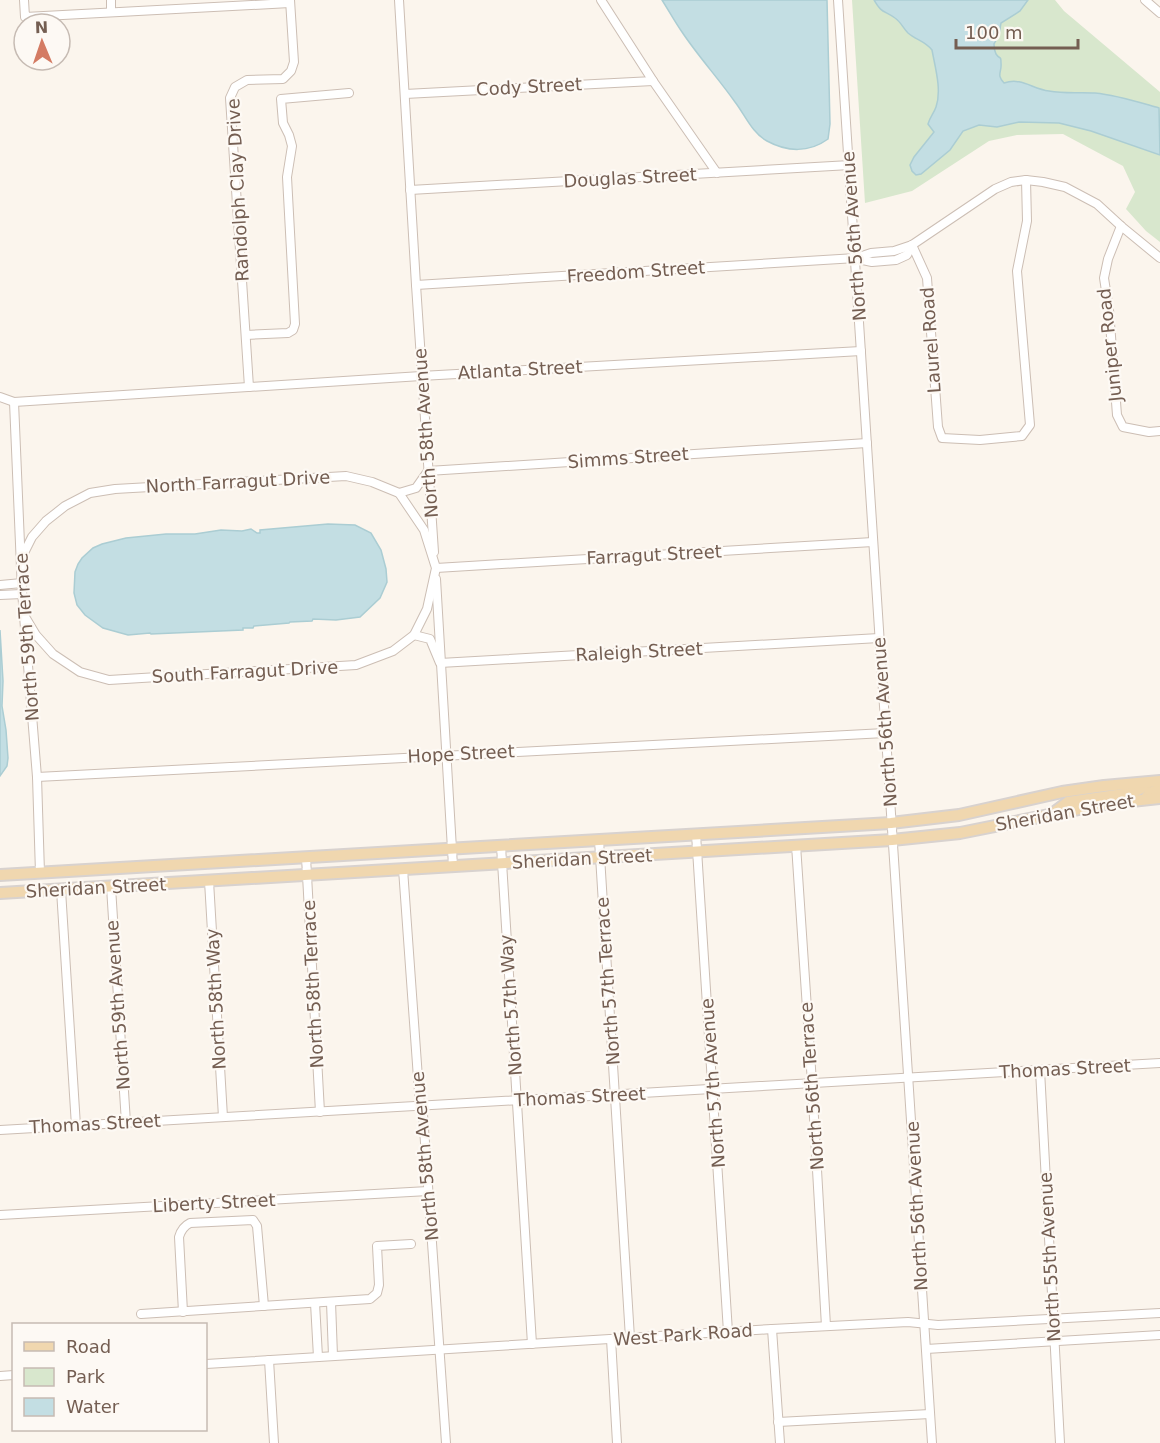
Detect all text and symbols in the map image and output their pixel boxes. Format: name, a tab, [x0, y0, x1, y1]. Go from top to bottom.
north arrow	[12, 12, 72, 72]
scale bar	[956, 12, 1078, 50]
text: N	[34, 18, 49, 37]
text: 100 m	[965, 22, 1023, 43]
street label: Cody Street	[475, 73, 582, 100]
street label: Randolph Clay Drive	[222, 98, 253, 282]
street label: North 56th Avenue	[837, 150, 870, 322]
street label: Douglas Street	[563, 164, 697, 191]
street label: Freedom Street	[566, 256, 706, 287]
street label: Laurel Road	[916, 286, 945, 394]
street label: Juniper Road	[1093, 287, 1126, 404]
street label: North 58th Avenue	[409, 347, 442, 519]
street label: Atlanta Street	[457, 356, 583, 383]
street label: Simms Street	[567, 443, 689, 472]
street label: North Farragut Drive	[145, 466, 331, 497]
street label: Farragut Street	[586, 540, 722, 569]
street label: North 59th Terrace	[10, 552, 43, 722]
street label: North 56th Avenue	[868, 636, 901, 808]
street label: Raleigh Street	[575, 638, 703, 665]
street label: South Farragut Drive	[151, 656, 339, 687]
street label: Hope Street	[407, 740, 515, 767]
street label: Sheridan Street	[994, 790, 1136, 835]
street label: Sheridan Street	[511, 844, 653, 873]
street label: Sheridan Street	[25, 873, 167, 902]
street label: North 57th Terrace	[591, 896, 624, 1066]
street label: North 58th Terrace	[298, 899, 327, 1069]
street label: North 59th Avenue	[101, 919, 134, 1091]
street label: North 58th Way	[201, 927, 230, 1070]
street label: North 57th Way	[495, 933, 526, 1076]
street label: North 57th Avenue	[696, 997, 729, 1169]
street label: North 56th Terrace	[795, 1001, 828, 1171]
street label: Thomas Street	[998, 1055, 1131, 1082]
street label: North 58th Avenue	[407, 1070, 442, 1242]
street label: Thomas Street	[513, 1083, 646, 1110]
street label: Thomas Street	[28, 1110, 161, 1137]
street label: North 56th Avenue	[902, 1121, 931, 1291]
street label: North 55th Avenue	[1035, 1172, 1064, 1342]
street label: Liberty Street	[152, 1189, 276, 1216]
street label: West Park Road	[613, 1319, 753, 1350]
legend	[12, 1323, 207, 1431]
text: Road	[66, 1336, 111, 1357]
text: Park	[66, 1366, 105, 1387]
text: Water	[66, 1396, 120, 1417]

